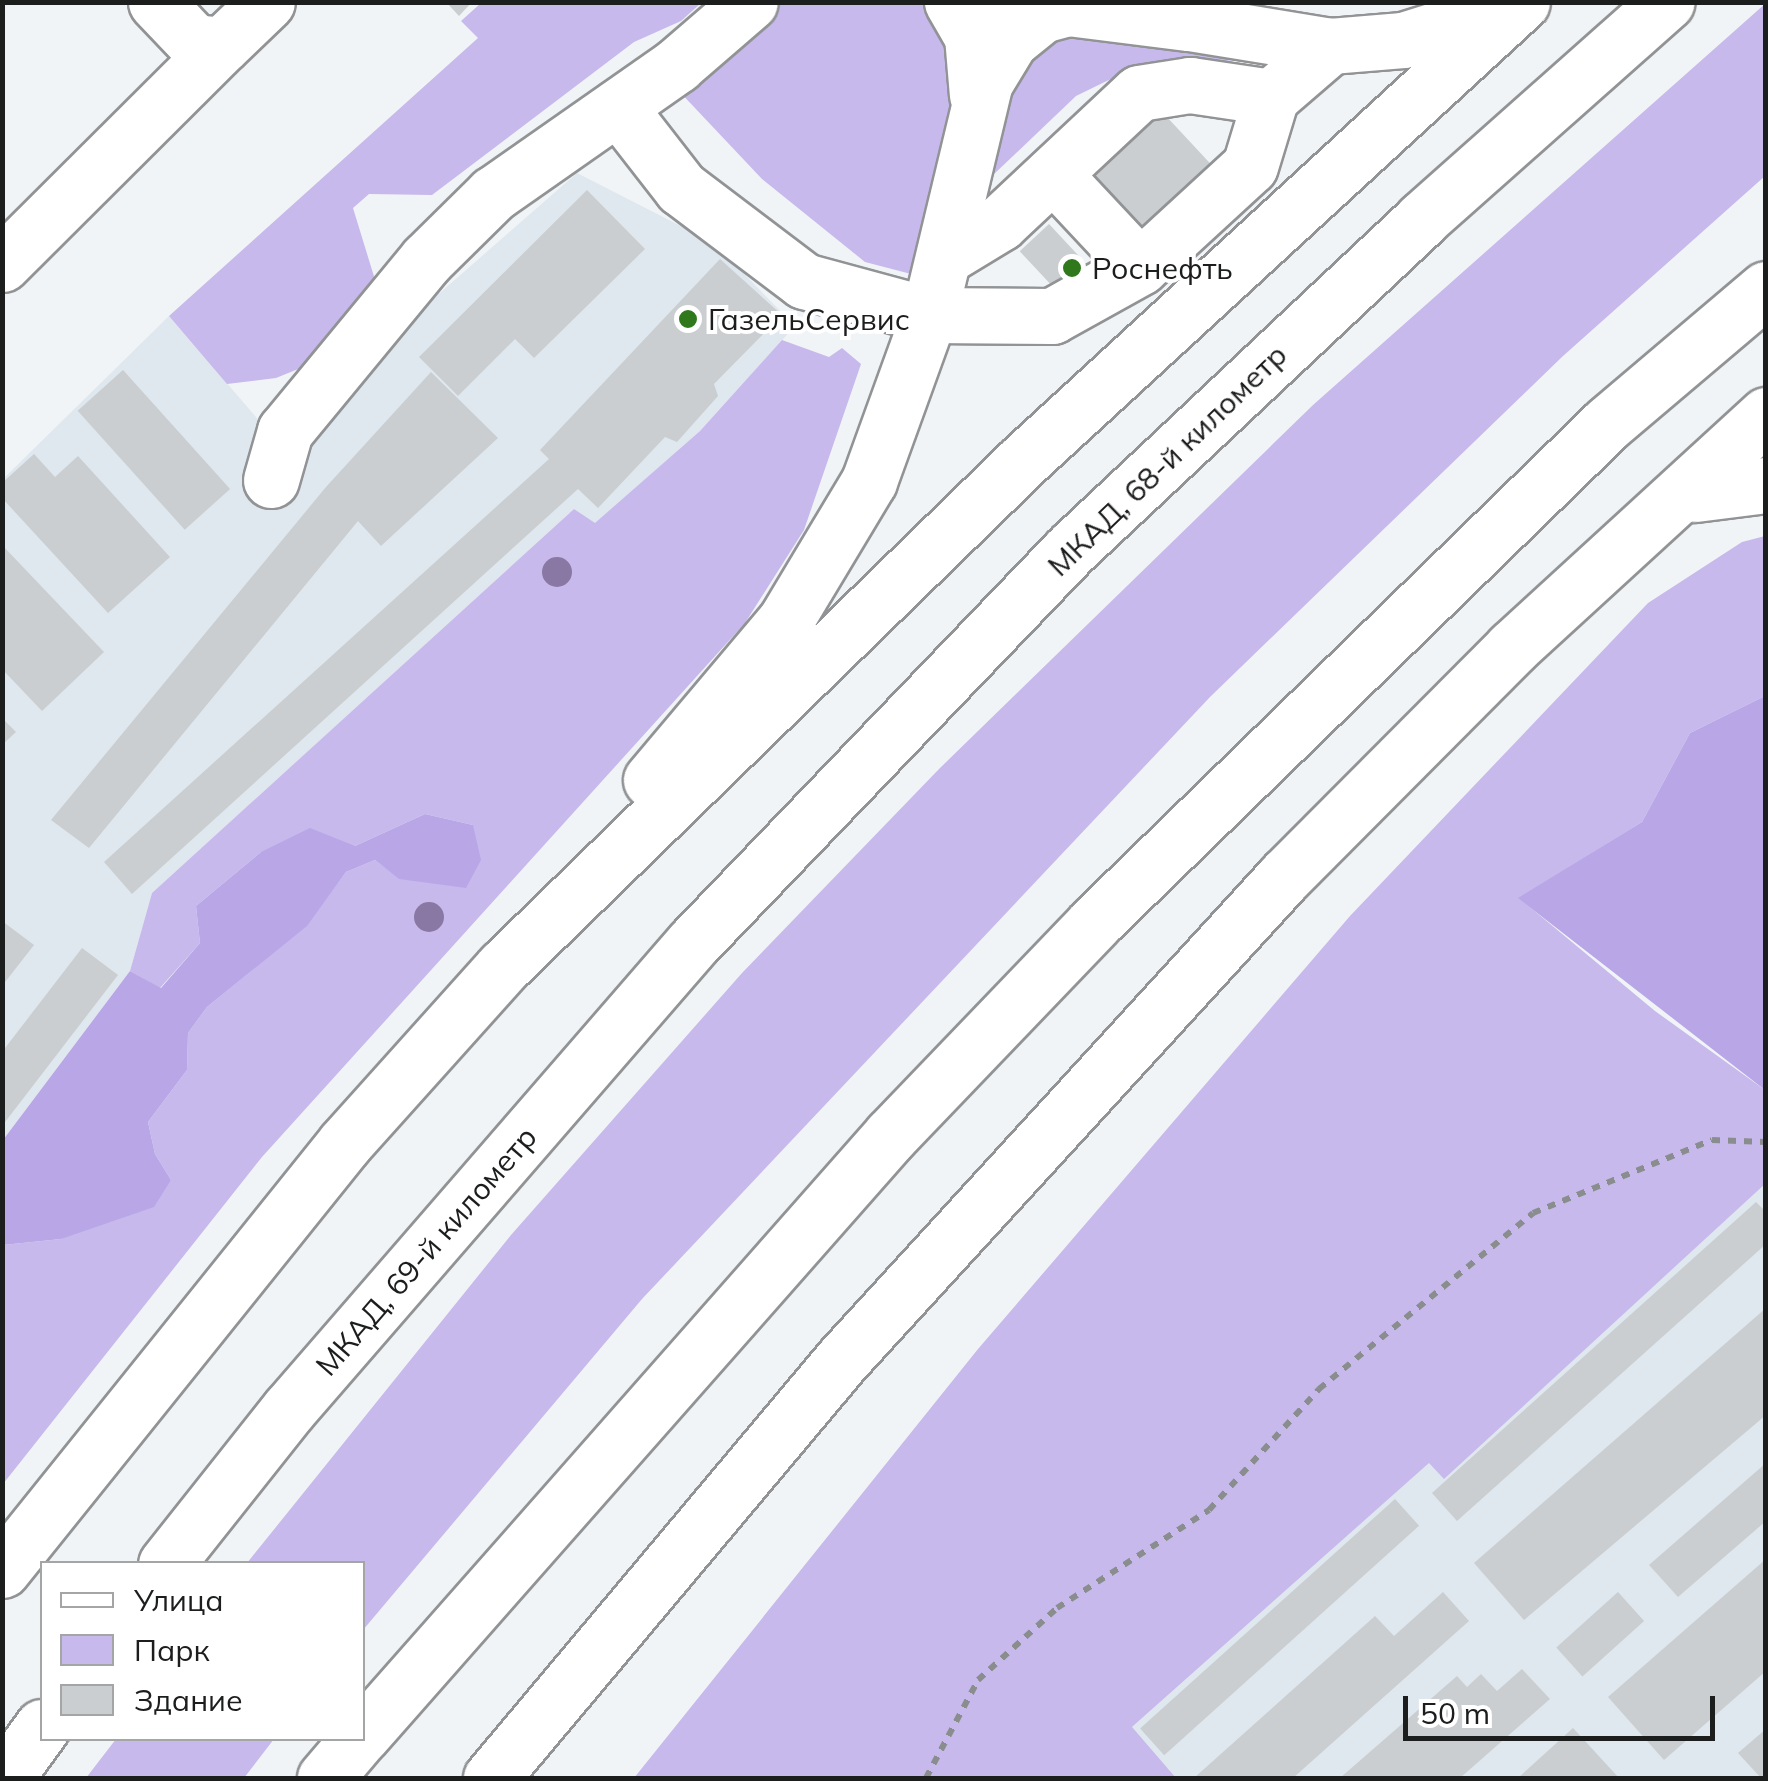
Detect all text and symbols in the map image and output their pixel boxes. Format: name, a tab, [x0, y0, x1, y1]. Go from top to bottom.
place label: Роснефть	[1092, 250, 1233, 286]
marker: Роснефть	[1061, 257, 1083, 279]
place label: ГазельСервис	[708, 301, 910, 337]
marker: ГазельСервис	[677, 308, 699, 330]
street label: МКАД, 68-й километр	[1040, 337, 1294, 583]
street label: МКАД, 69-й километр	[308, 1119, 544, 1383]
legend	[40, 1561, 365, 1741]
text: Улица	[134, 1581, 224, 1619]
text: Парк	[134, 1631, 210, 1669]
scale bar	[1408, 1676, 1720, 1738]
text: Здание	[134, 1681, 243, 1719]
text: 50 m	[1420, 1694, 1490, 1732]

